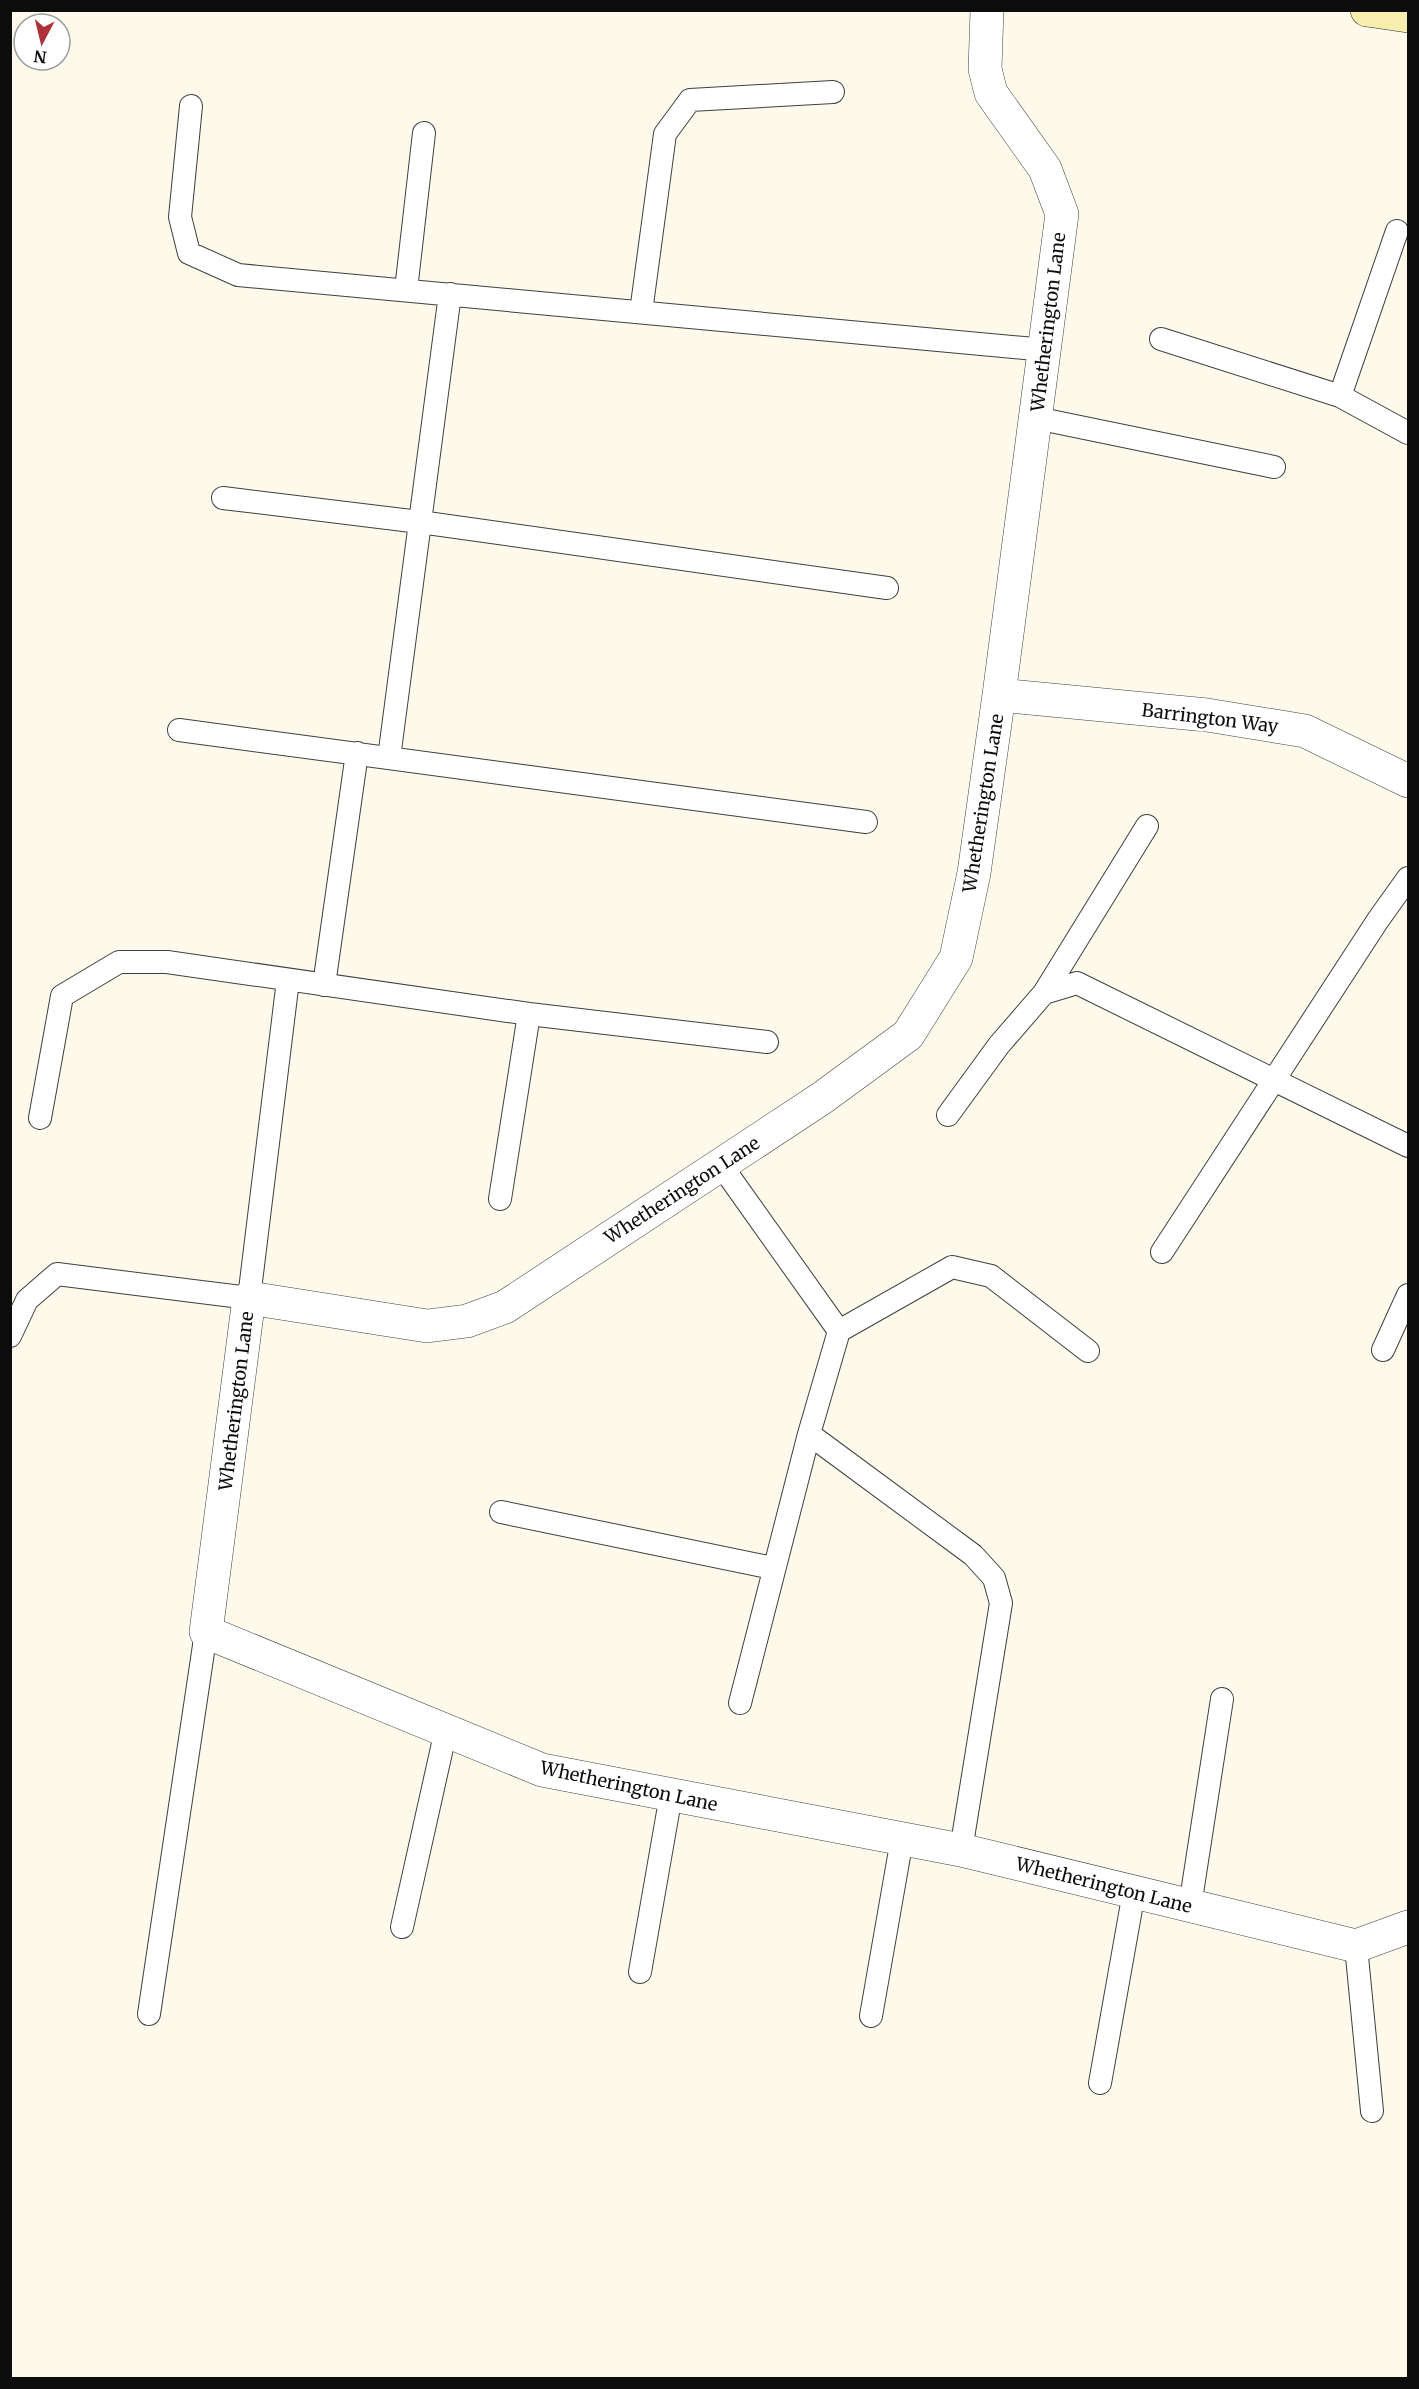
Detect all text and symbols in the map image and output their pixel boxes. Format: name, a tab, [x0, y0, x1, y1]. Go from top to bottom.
north arrow	[12, 12, 72, 72]
text: N	[32, 46, 48, 68]
street label: Whetherington Lane	[1025, 231, 1070, 414]
street label: Barrington Way	[1140, 698, 1280, 738]
street label: Whetherington Lane	[957, 712, 1008, 895]
street label: Whetherington Lane	[599, 1131, 764, 1249]
street label: Whetherington Lane	[213, 1310, 258, 1493]
street label: Whetherington Lane	[537, 1756, 720, 1816]
street label: Whetherington Lane	[1013, 1852, 1194, 1918]

